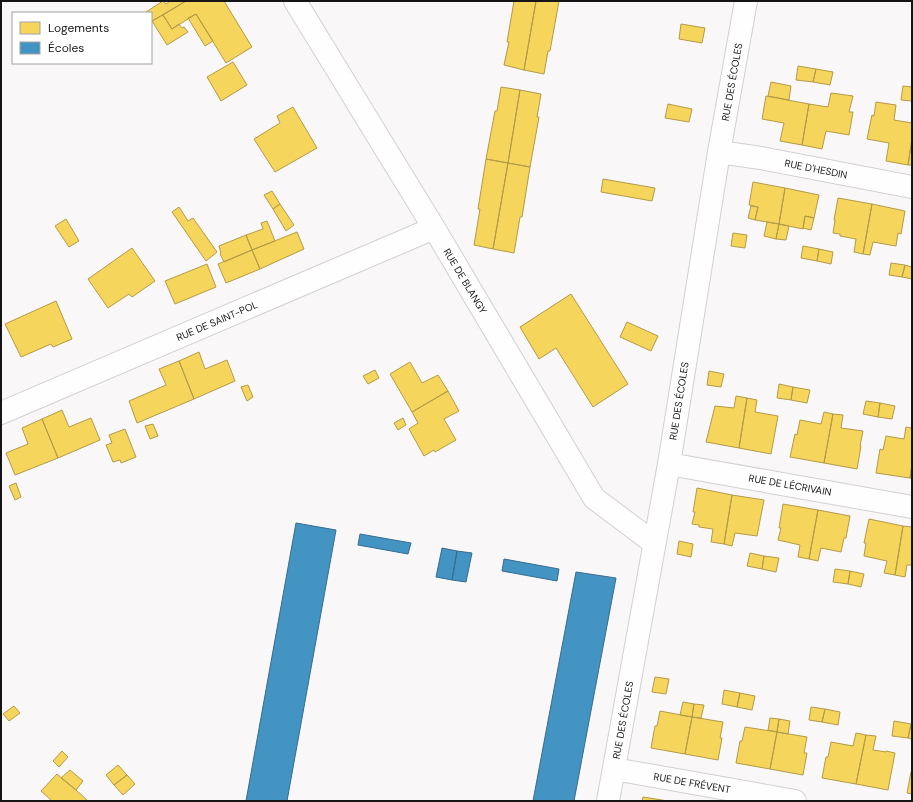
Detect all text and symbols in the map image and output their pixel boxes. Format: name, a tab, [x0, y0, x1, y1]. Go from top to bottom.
legend	[12, 12, 152, 64]
text: Logements	[48, 20, 109, 36]
text: Écoles	[48, 40, 84, 56]
street label: RUE DES ÉCOLES	[719, 42, 745, 122]
street label: RUE D'HESDIN	[784, 157, 849, 181]
street label: RUE DE BLANGY	[440, 246, 490, 316]
street label: RUE DE SAINT-POL	[174, 298, 260, 344]
street label: RUE DES ÉCOLES	[666, 361, 692, 441]
street label: RUE DE LÉCRIVAIN	[748, 471, 833, 499]
street label: RUE DES ÉCOLES	[610, 680, 636, 760]
street label: RUE DE FRÉVENT	[653, 770, 732, 796]

